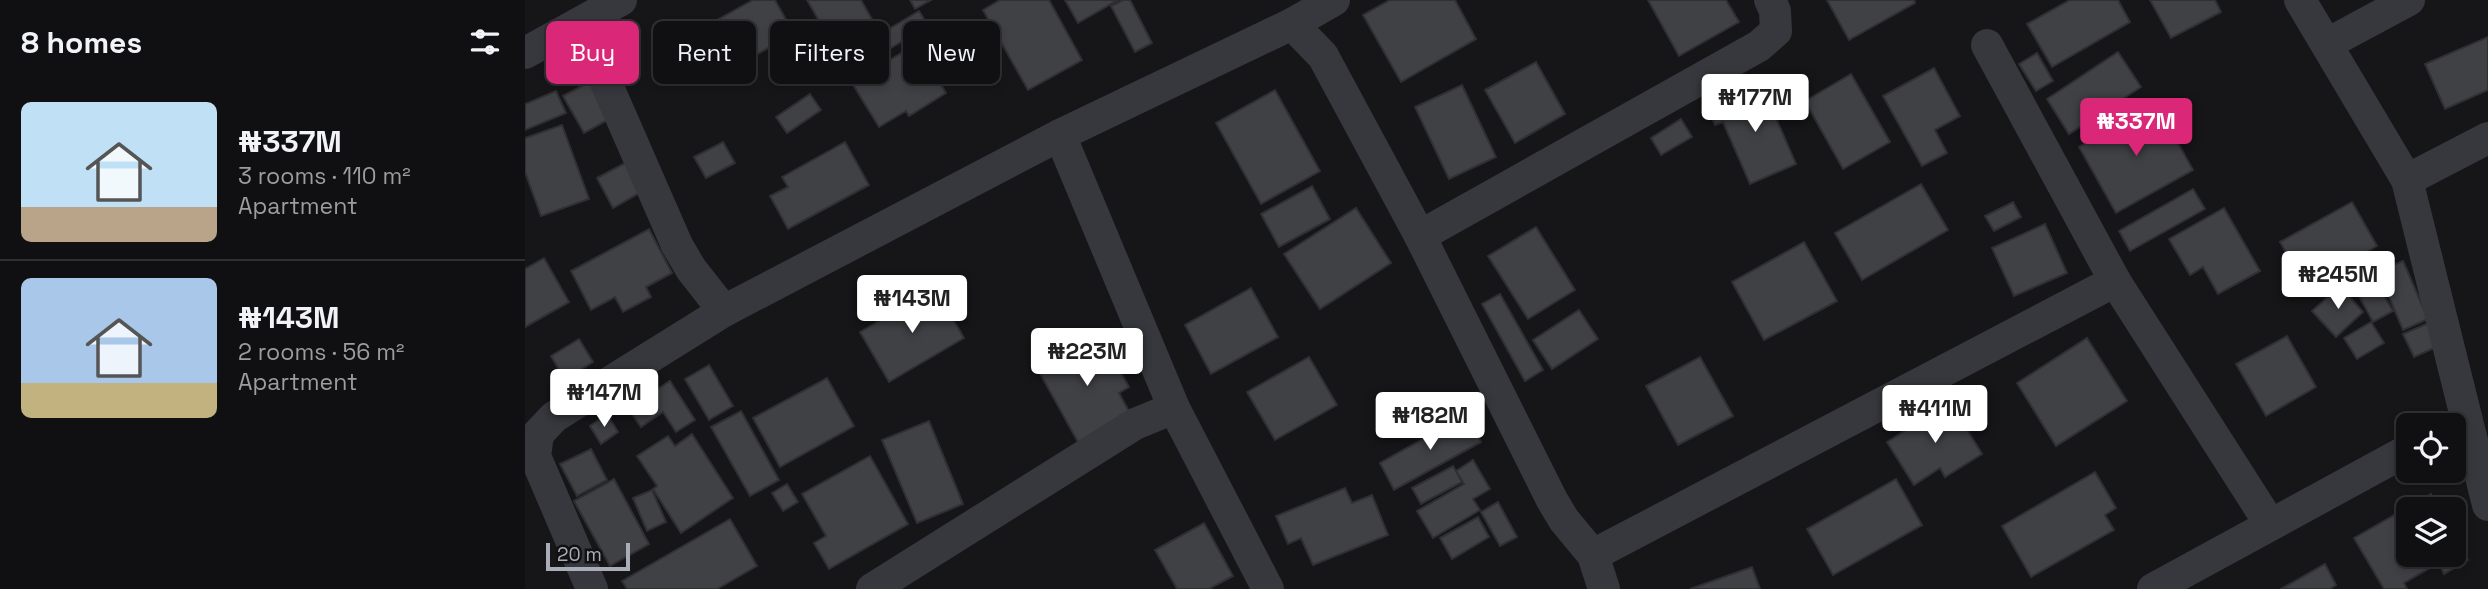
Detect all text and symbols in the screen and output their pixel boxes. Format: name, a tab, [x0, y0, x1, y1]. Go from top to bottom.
chip: Buy	[546, 21, 639, 84]
chip: Rent	[653, 21, 756, 84]
chip: Filters	[770, 21, 889, 84]
chip: New	[903, 21, 1000, 84]
text: 8 homes	[21, 23, 142, 62]
icon: filters	[466, 23, 504, 61]
pin: ₦177M	[1706, 74, 1804, 134]
text: ₦177M	[1718, 82, 1792, 112]
pin: ₦337M	[2087, 99, 2185, 158]
text: ₦337M	[2096, 106, 2176, 136]
text: ₦337M	[238, 122, 342, 161]
icon: home	[77, 130, 161, 214]
text: 3 rooms · 110 m²	[238, 161, 411, 191]
text: Apartment	[238, 191, 358, 221]
pin: ₦245M	[2289, 252, 2387, 311]
text: ₦245M	[2298, 259, 2378, 289]
pin: ₦143M	[863, 276, 961, 335]
text: ₦143M	[873, 283, 951, 313]
text: ₦143M	[238, 298, 340, 337]
icon: home	[77, 306, 161, 390]
pin: ₦223M	[1038, 328, 1136, 388]
text: ₦223M	[1047, 336, 1127, 366]
text: 2 rooms · 56 m²	[238, 337, 404, 367]
text: Apartment	[238, 367, 358, 397]
pin: ₦147M	[555, 370, 653, 429]
text: ₦147M	[566, 377, 642, 407]
pin: ₦411M	[1886, 386, 1984, 445]
pin: ₦182M	[1381, 392, 1479, 452]
text: ₦411M	[1898, 393, 1972, 423]
text: ₦182M	[1392, 400, 1468, 430]
map controls	[2396, 413, 2466, 567]
button: locate	[2396, 413, 2466, 483]
button: layers	[2396, 497, 2466, 567]
scale bar	[546, 540, 630, 572]
text: 20 m	[557, 542, 602, 567]

